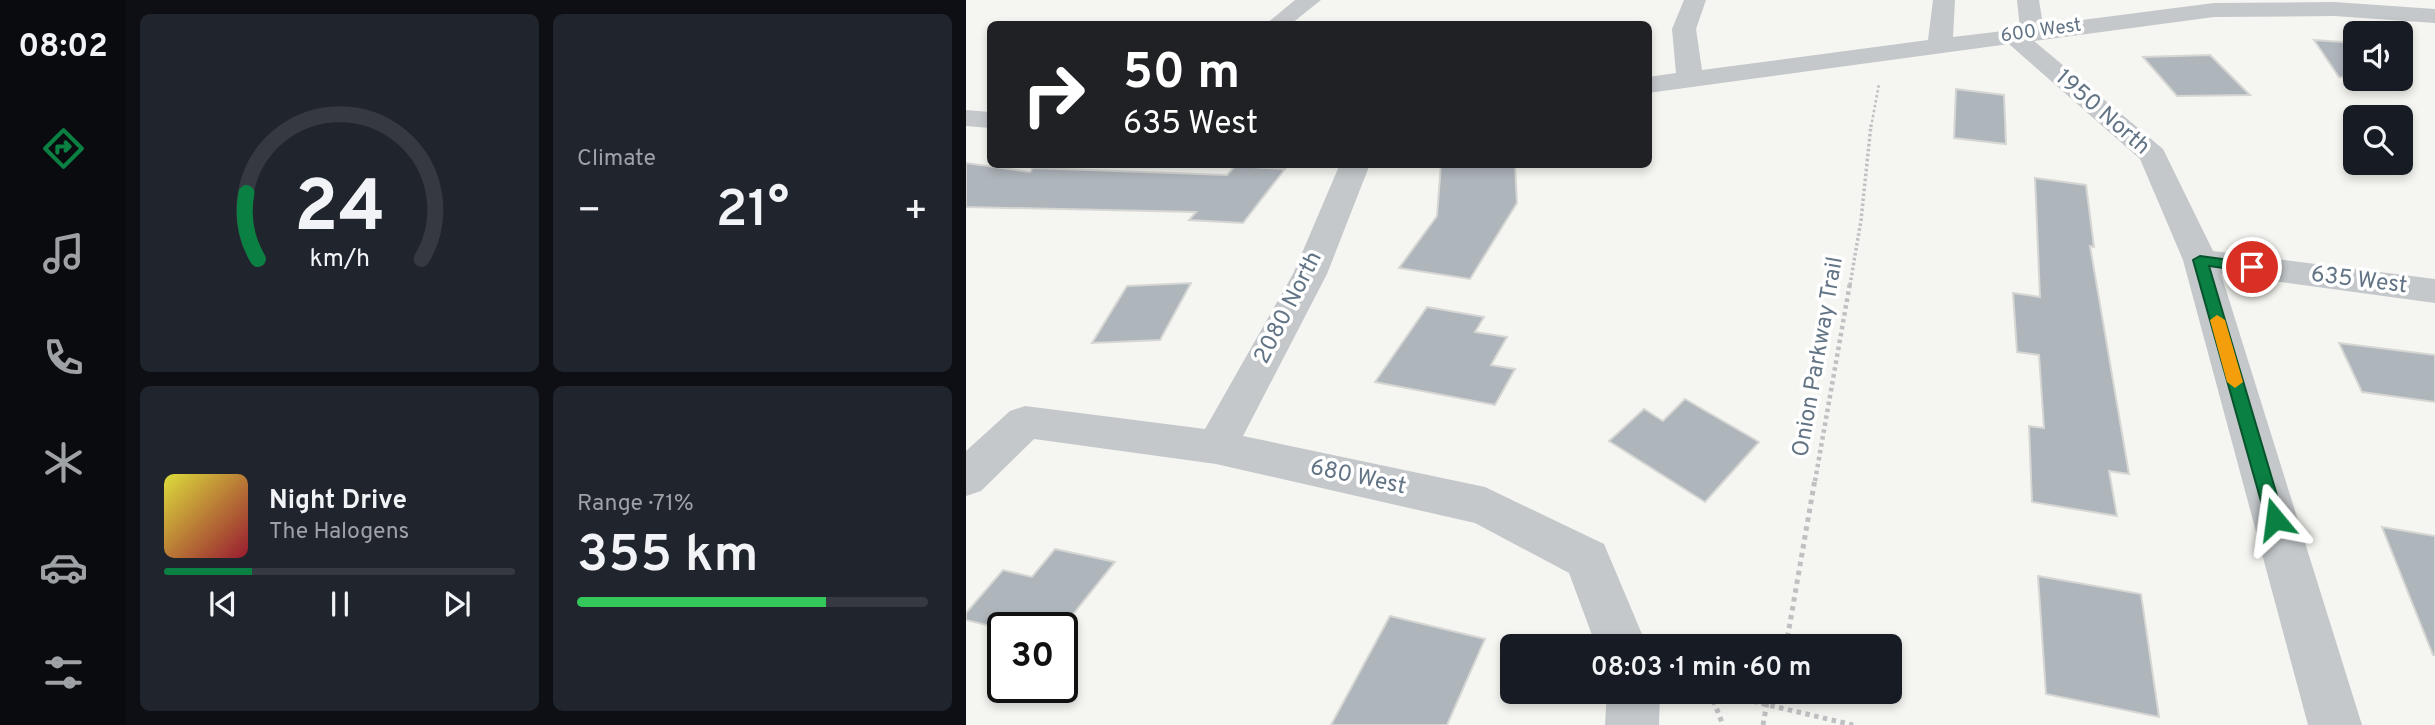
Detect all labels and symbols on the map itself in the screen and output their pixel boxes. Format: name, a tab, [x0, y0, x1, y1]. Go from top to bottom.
street label: 600 West	[1999, 13, 2083, 49]
street label: 1950 North	[2049, 64, 2155, 162]
pin	[2222, 237, 2282, 297]
street label: 2080 North	[1248, 247, 1330, 369]
street label: Onion Parkway Trail	[1787, 255, 1851, 459]
street label: 635 West	[2309, 261, 2409, 301]
street label: 680 West	[1307, 454, 1409, 502]
position arrow	[2238, 482, 2312, 556]
speed limit sign: 30	[987, 612, 1078, 703]

